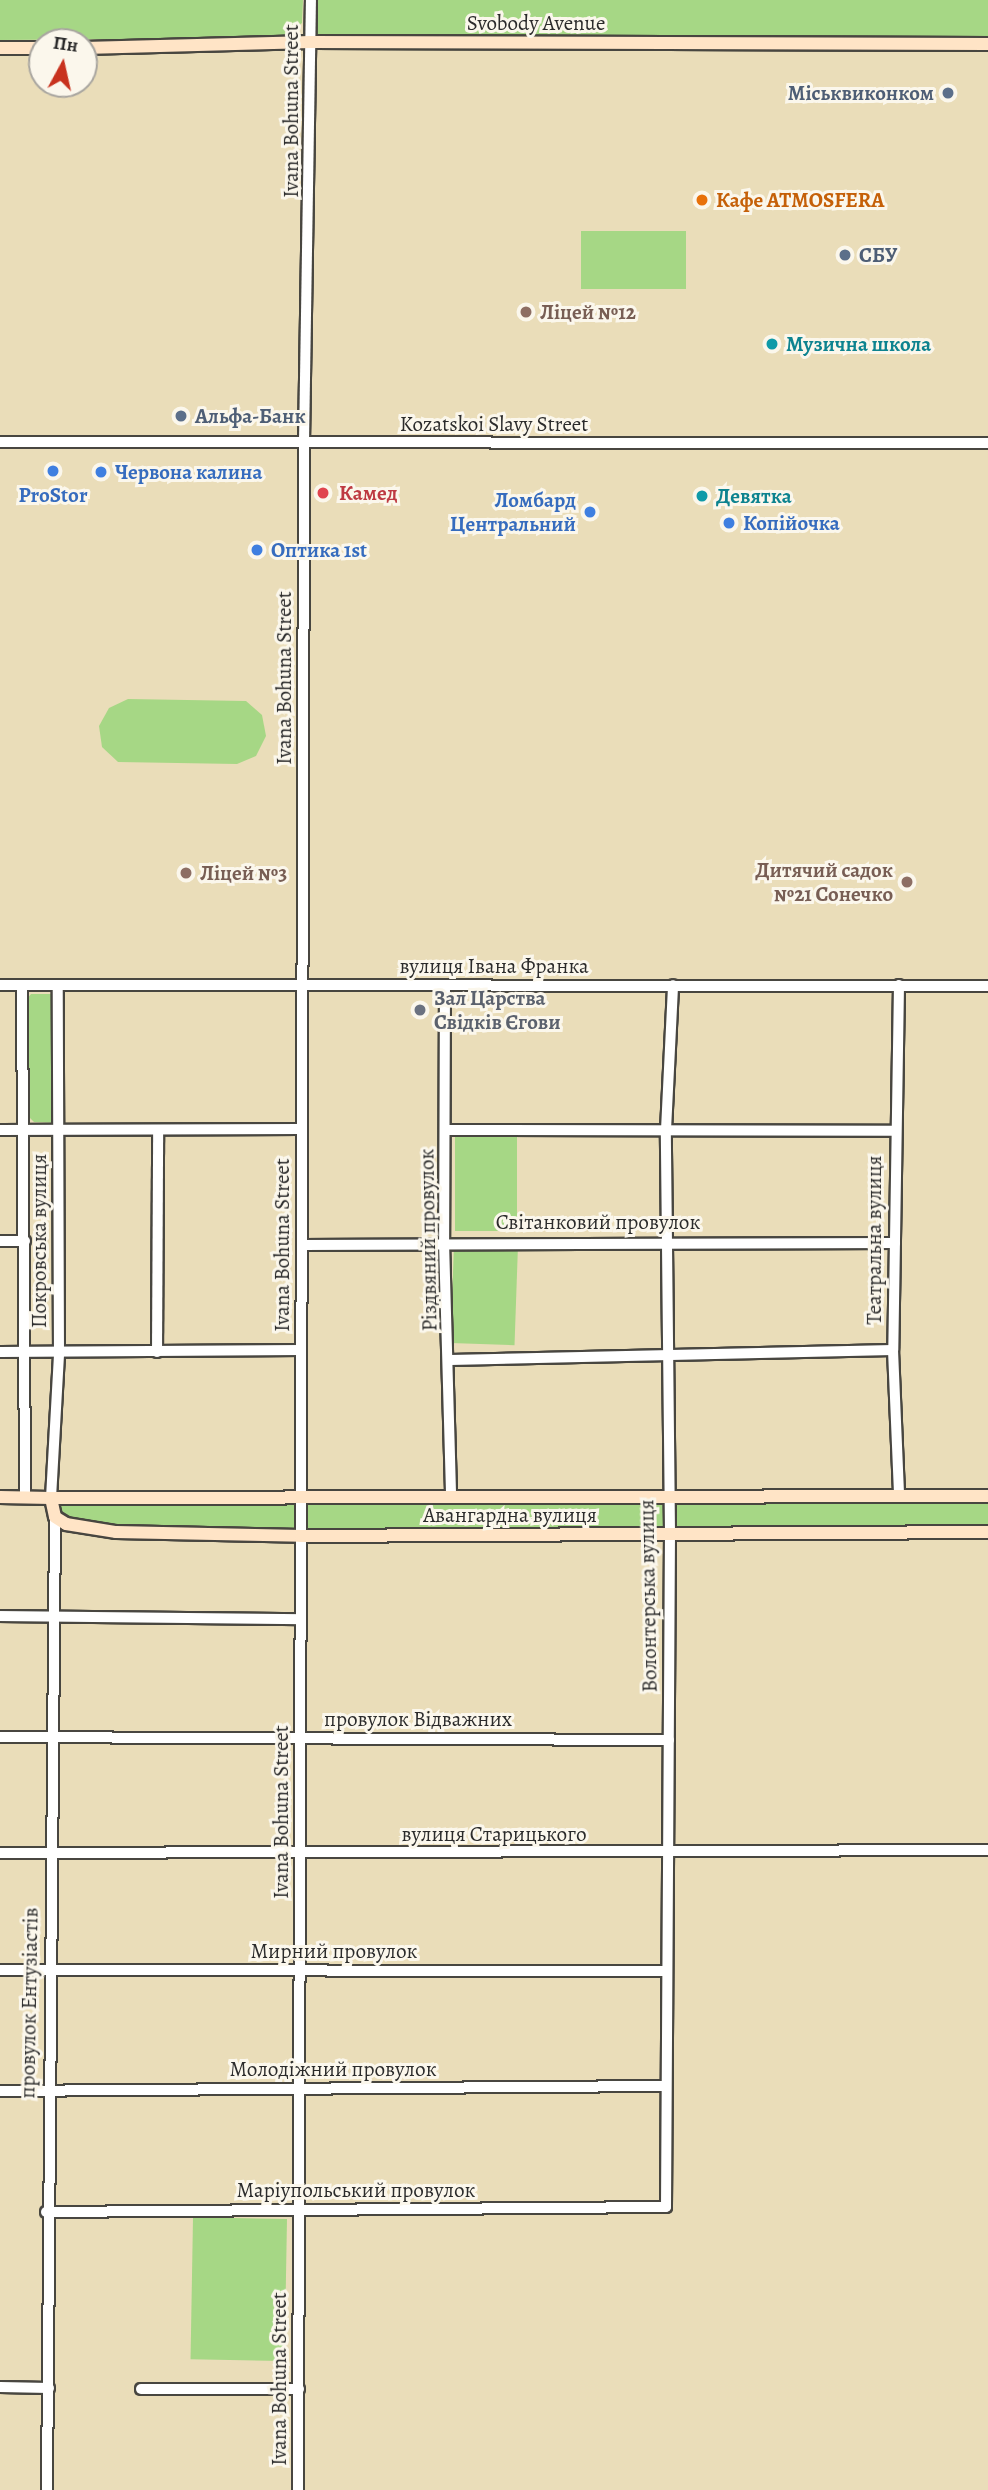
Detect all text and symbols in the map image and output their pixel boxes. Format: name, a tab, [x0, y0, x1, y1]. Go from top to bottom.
street label: Svobody Avenue	[467, 10, 605, 36]
street label: Ivana Bohuna Street	[278, 24, 304, 198]
north arrow	[28, 28, 98, 98]
text: Пн	[52, 30, 80, 59]
place label: Міськвиконком	[788, 80, 934, 106]
marker: Міськвиконком	[940, 85, 956, 101]
place label: Кафе ATMOSFERA	[716, 187, 884, 213]
marker: Кафе ATMOSFERA	[694, 192, 710, 208]
place label: СБУ	[859, 242, 898, 268]
marker: СБУ	[837, 247, 853, 263]
place label: Ліцей №12	[540, 299, 636, 325]
marker: Ліцей №12	[518, 304, 534, 320]
place label: Музична школа	[786, 331, 931, 357]
marker: Музична школа	[764, 336, 780, 352]
place label: Альфа-Банк	[195, 403, 306, 429]
marker: Альфа-Банк	[173, 408, 189, 424]
street label: Kozatskoi Slavy Street	[400, 411, 588, 437]
place label: Червона калина	[115, 459, 262, 485]
marker: ProStor	[45, 463, 61, 479]
marker: Червона калина	[93, 464, 109, 480]
place label: Камед	[339, 480, 398, 506]
place label: ProStor	[18, 482, 88, 508]
marker: Камед	[313, 483, 333, 503]
place label: Девятка	[716, 483, 792, 509]
place label: Ломбард Центральний	[450, 487, 576, 537]
marker: Девятка	[694, 488, 710, 504]
marker: Ломбард Центральний	[582, 504, 598, 520]
place label: Копійочка	[743, 510, 840, 536]
marker: Копійочка	[721, 515, 737, 531]
place label: Оптика 1st	[271, 537, 367, 563]
marker: Оптика 1st	[249, 542, 265, 558]
street label: Ivana Bohuna Street	[271, 591, 297, 765]
place label: Дитячий садок №21 Сонечко	[755, 857, 893, 907]
place label: Ліцей №3	[200, 860, 287, 886]
marker: Ліцей №3	[178, 865, 194, 881]
marker: Дитячий садок №21 Сонечко	[899, 874, 915, 890]
street label: вулиця Івана Франка	[399, 953, 589, 979]
place label: Зал Царства Свідків Єгови	[434, 985, 561, 1035]
marker: Зал Царства Свідків Єгови	[412, 1002, 428, 1018]
street label: Різдвяний провулок	[414, 1148, 442, 1332]
street label: Покровська вулиця	[26, 1154, 52, 1328]
street label: Театральна вулиця	[861, 1155, 887, 1325]
street label: Ivana Bohuna Street	[269, 1158, 295, 1332]
street label: Світанковий провулок	[496, 1209, 700, 1235]
street label: Волонтерська вулиця	[634, 1499, 662, 1693]
street label: Авангардна вулиця	[423, 1502, 597, 1528]
street label: провулок Відважних	[324, 1706, 512, 1732]
street label: Ivana Bohuna Street	[268, 1725, 294, 1899]
street label: вулиця Старицького	[401, 1821, 587, 1847]
street label: провулок Ентузіастів	[15, 1907, 43, 2099]
street label: Мирний провулок	[251, 1938, 417, 1964]
street label: Молодіжний провулок	[229, 2056, 437, 2082]
street label: Маріупольський провулок	[237, 2177, 475, 2203]
street label: Ivana Bohuna Street	[266, 2292, 292, 2466]

